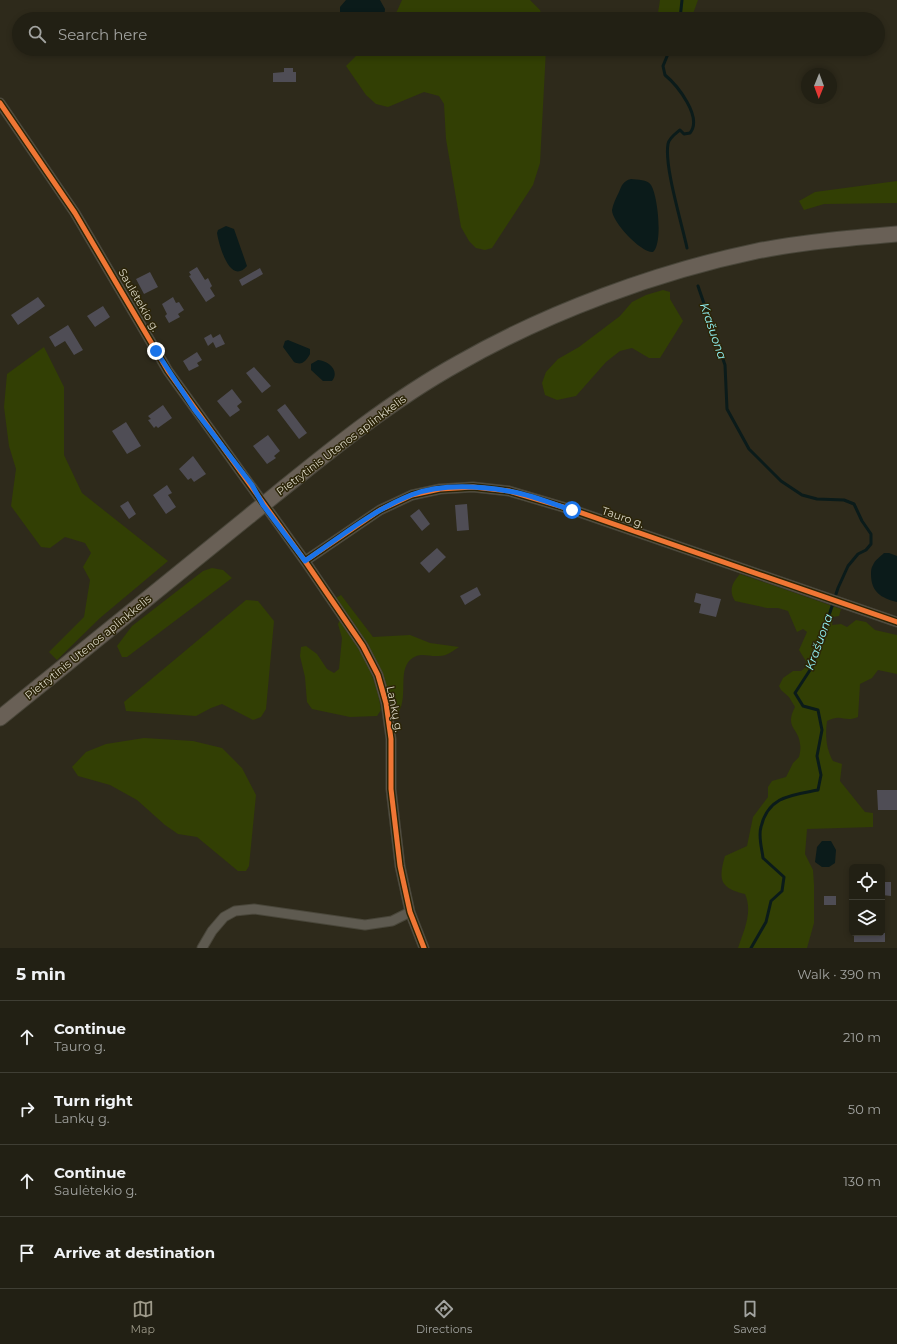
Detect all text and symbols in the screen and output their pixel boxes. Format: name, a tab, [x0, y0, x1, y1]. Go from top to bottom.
search box	[12, 12, 885, 56]
icon: search	[26, 23, 48, 45]
text: Search here	[58, 25, 147, 44]
north arrow	[801, 68, 837, 104]
street label: Saulėtekio g.	[115, 266, 163, 334]
water label: Krašuona	[697, 301, 730, 361]
route end	[147, 342, 165, 360]
street label: Pietrytinis Utenos aplinkkelis	[273, 391, 409, 498]
route start	[563, 501, 581, 519]
street label: Tauro g.	[600, 503, 646, 531]
street label: Pietrytinis Utenos aplinkkelis	[22, 591, 155, 702]
water label: Krašuona	[801, 612, 836, 672]
street label: Lankų g.	[384, 685, 406, 733]
map controls	[849, 864, 885, 936]
button: locate	[849, 864, 885, 900]
button: layers	[849, 900, 885, 936]
text: 5 min	[16, 964, 66, 984]
text: Walk · 390 m	[797, 966, 881, 982]
text: Continue	[54, 1019, 126, 1038]
icon: ahead	[16, 1026, 38, 1048]
text: 210 m	[843, 1029, 881, 1045]
text: Tauro g.	[54, 1038, 106, 1054]
text: Turn right	[54, 1091, 133, 1110]
icon: right	[16, 1098, 38, 1120]
text: 50 m	[848, 1101, 881, 1117]
text: Lankų g.	[54, 1110, 110, 1126]
text: Continue	[54, 1163, 126, 1182]
icon: ahead	[16, 1170, 38, 1192]
text: 130 m	[843, 1173, 881, 1189]
text: Saulėtekio g.	[54, 1182, 137, 1198]
icon: arrive	[16, 1242, 38, 1264]
text: Arrive at destination	[54, 1243, 215, 1262]
tab: Map	[131, 1298, 155, 1336]
tab: Directions	[416, 1298, 472, 1336]
tab: Saved	[733, 1298, 766, 1336]

